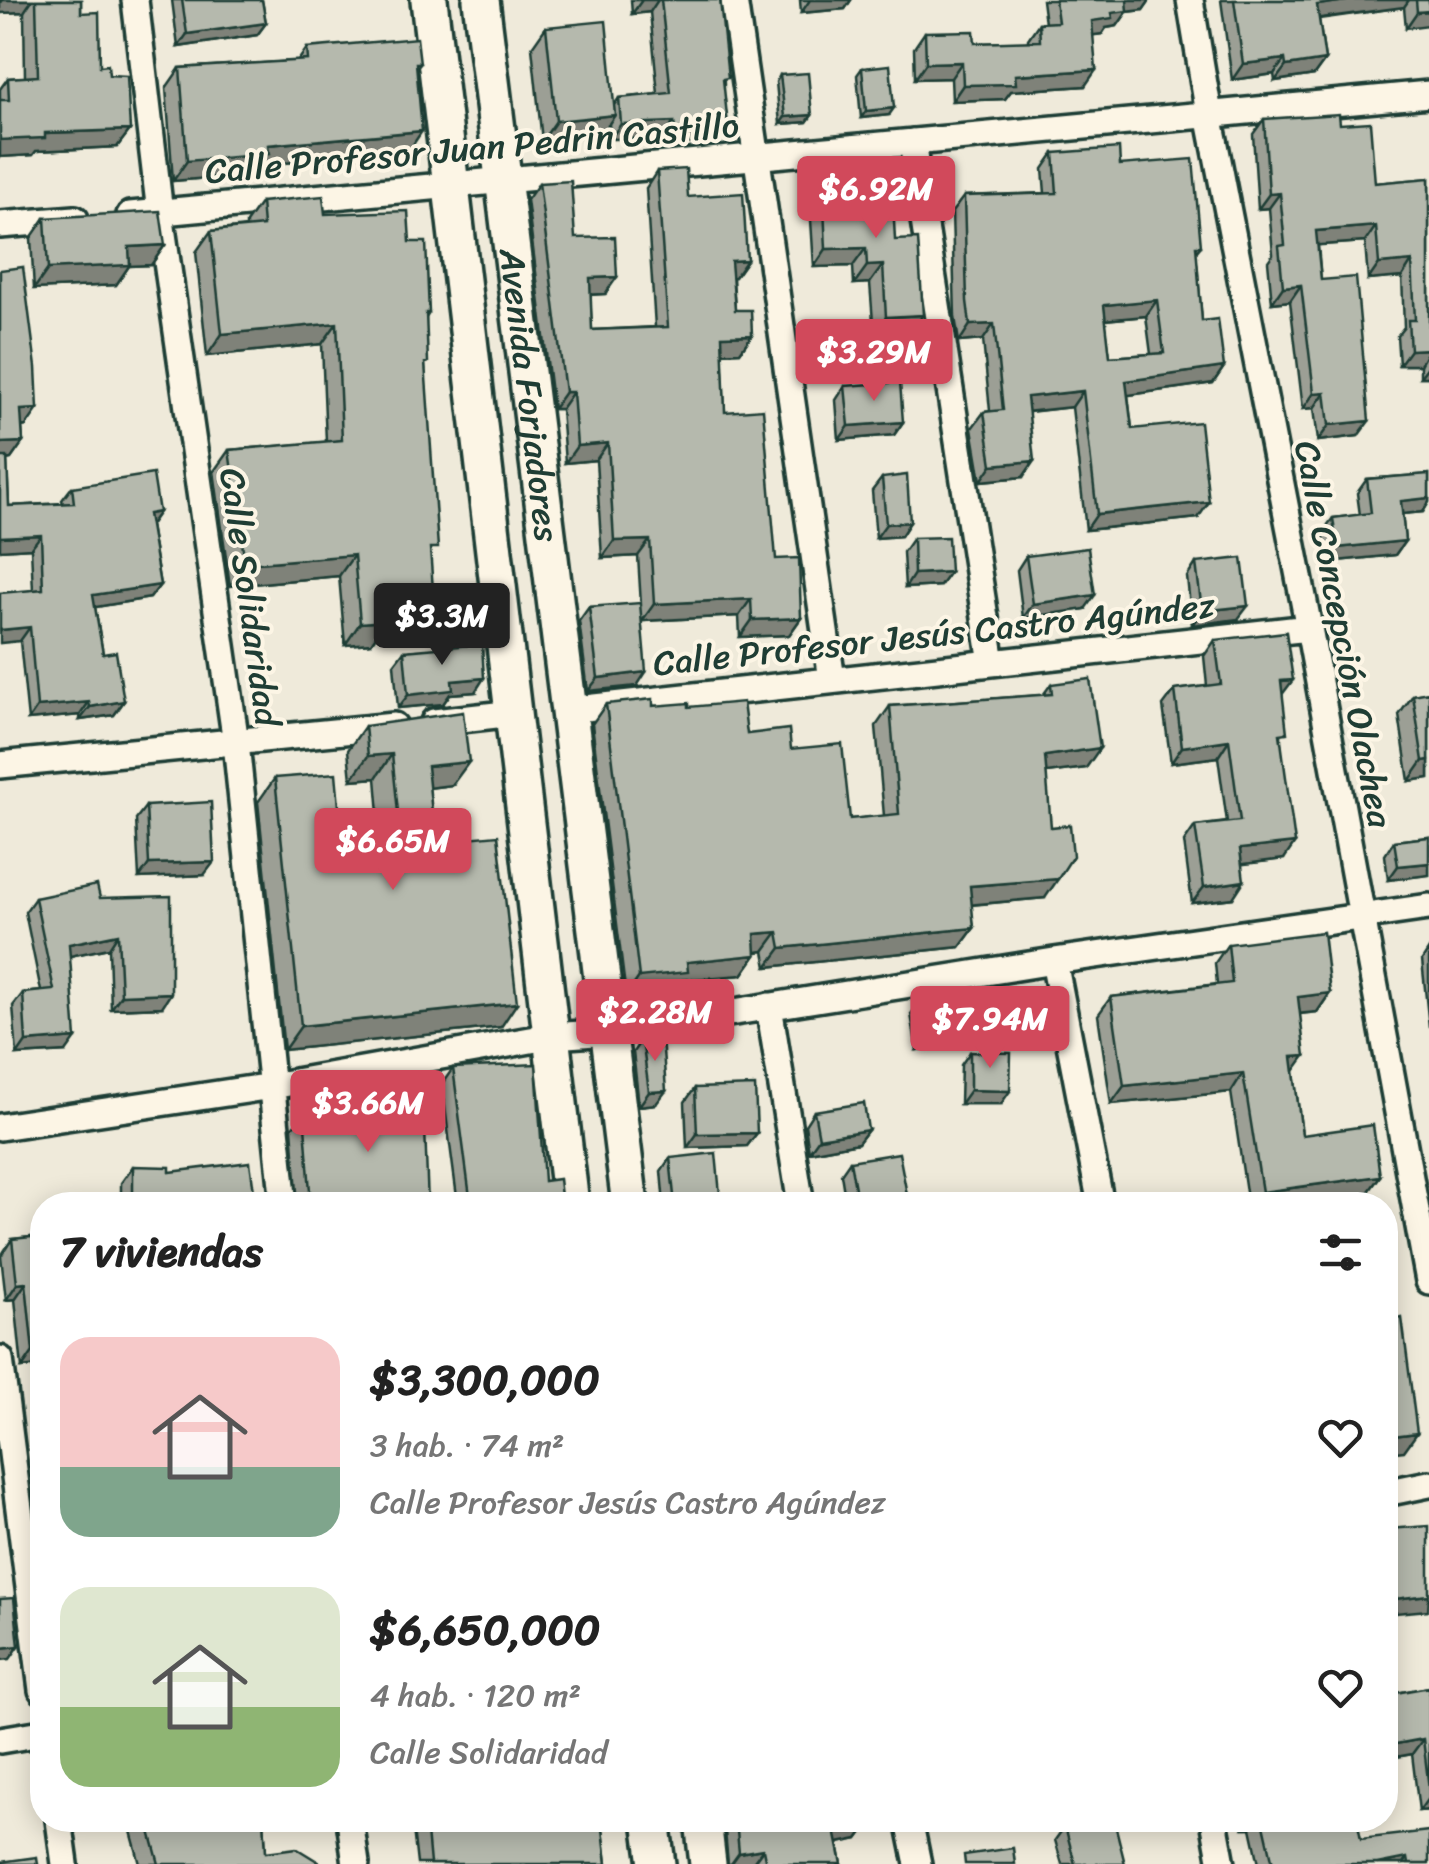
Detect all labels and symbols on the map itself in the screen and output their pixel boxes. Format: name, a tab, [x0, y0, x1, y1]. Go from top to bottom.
street label: Calle Profesor Juan Pedrin Castillo	[202, 94, 742, 202]
pin: $6.92M	[795, 156, 957, 241]
street label: Avenida Forjadores	[481, 244, 579, 545]
pin: $3.29M	[793, 319, 955, 404]
street label: Calle Concepción Olachea	[1276, 435, 1412, 833]
street label: Calle Solidaridad	[201, 464, 299, 733]
street label: Calle Profesor Jesús Castro Agúndez	[650, 574, 1218, 694]
pin: $3.3M	[372, 583, 512, 668]
pin: $6.65M	[312, 808, 474, 893]
pin: $2.28M	[574, 979, 736, 1064]
pin: $7.94M	[909, 986, 1071, 1071]
pin: $3.66M	[287, 1070, 449, 1155]

